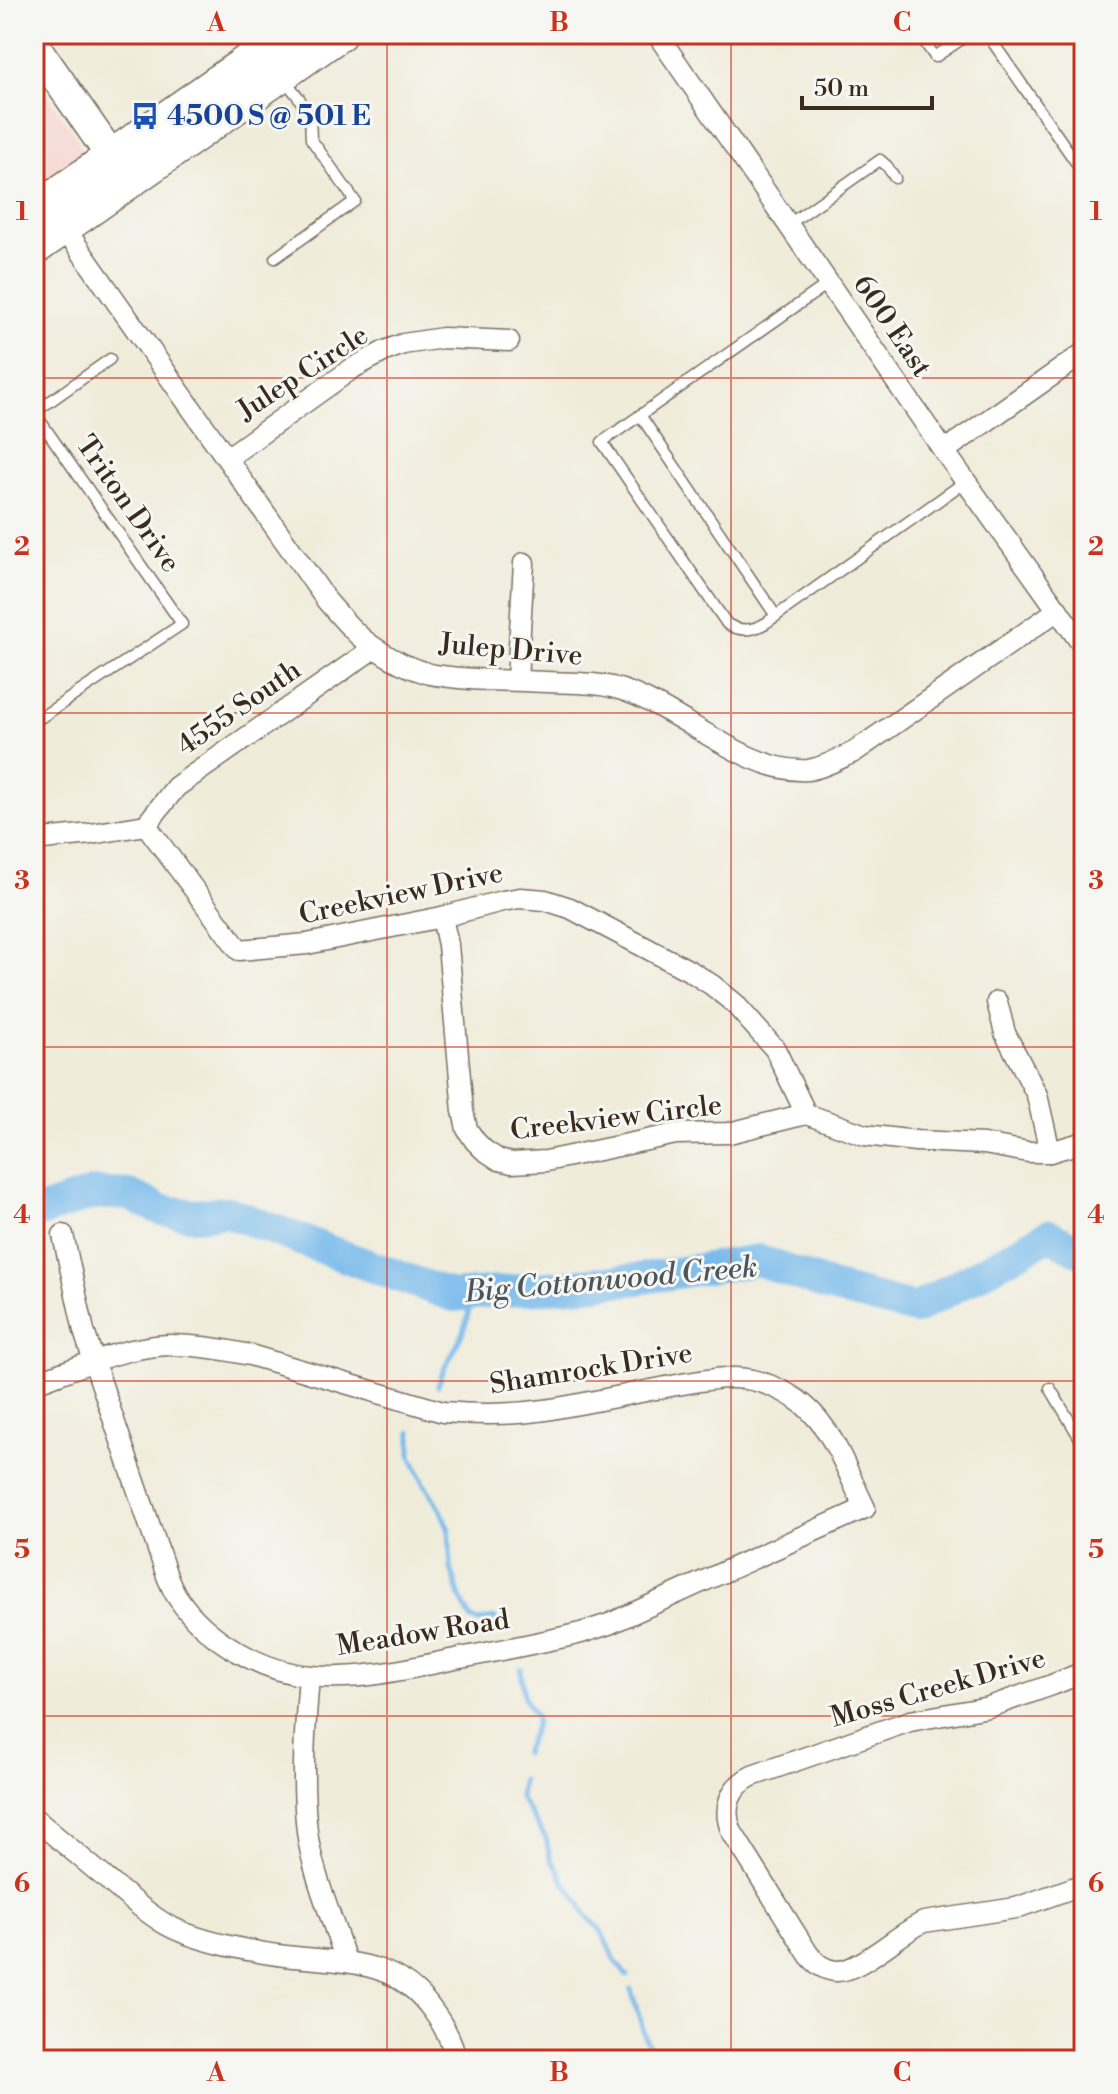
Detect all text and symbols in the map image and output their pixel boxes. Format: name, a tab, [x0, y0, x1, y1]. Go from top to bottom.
text: A	[206, 7, 226, 39]
text: B	[549, 7, 569, 39]
text: C	[893, 7, 911, 39]
scale bar	[802, 60, 932, 110]
text: 50 m	[814, 74, 869, 104]
place label: 4500 S @ 501 E	[167, 99, 371, 134]
bus stop icon: 4500 S @ 501 E	[130, 101, 160, 131]
text: 1	[16, 196, 29, 228]
text: 1	[1090, 196, 1103, 228]
street label: 600 East	[845, 268, 939, 384]
street label: Julep Circle	[230, 318, 375, 429]
street label: Triton Drive	[68, 429, 188, 579]
text: 2	[14, 531, 30, 563]
text: 2	[1088, 531, 1104, 563]
street label: Julep Drive	[437, 626, 584, 674]
street label: 4555 South	[170, 652, 308, 763]
street label: Creekview Drive	[296, 855, 506, 933]
text: 3	[14, 865, 30, 897]
text: 3	[1088, 865, 1104, 897]
street label: Creekview Circle	[508, 1088, 724, 1148]
text: 4	[13, 1199, 31, 1231]
text: 4	[1087, 1199, 1105, 1231]
water label: Big Cottonwood Creek	[462, 1248, 759, 1312]
street label: Shamrock Drive	[487, 1336, 695, 1402]
text: 5	[14, 1534, 30, 1566]
text: 5	[1088, 1534, 1104, 1566]
street label: Meadow Road	[334, 1602, 512, 1664]
street label: Moss Creek Drive	[827, 1641, 1049, 1735]
text: 6	[14, 1868, 30, 1900]
text: 6	[1088, 1868, 1104, 1900]
text: A	[206, 2057, 226, 2089]
text: B	[549, 2057, 569, 2089]
text: C	[893, 2057, 911, 2089]

